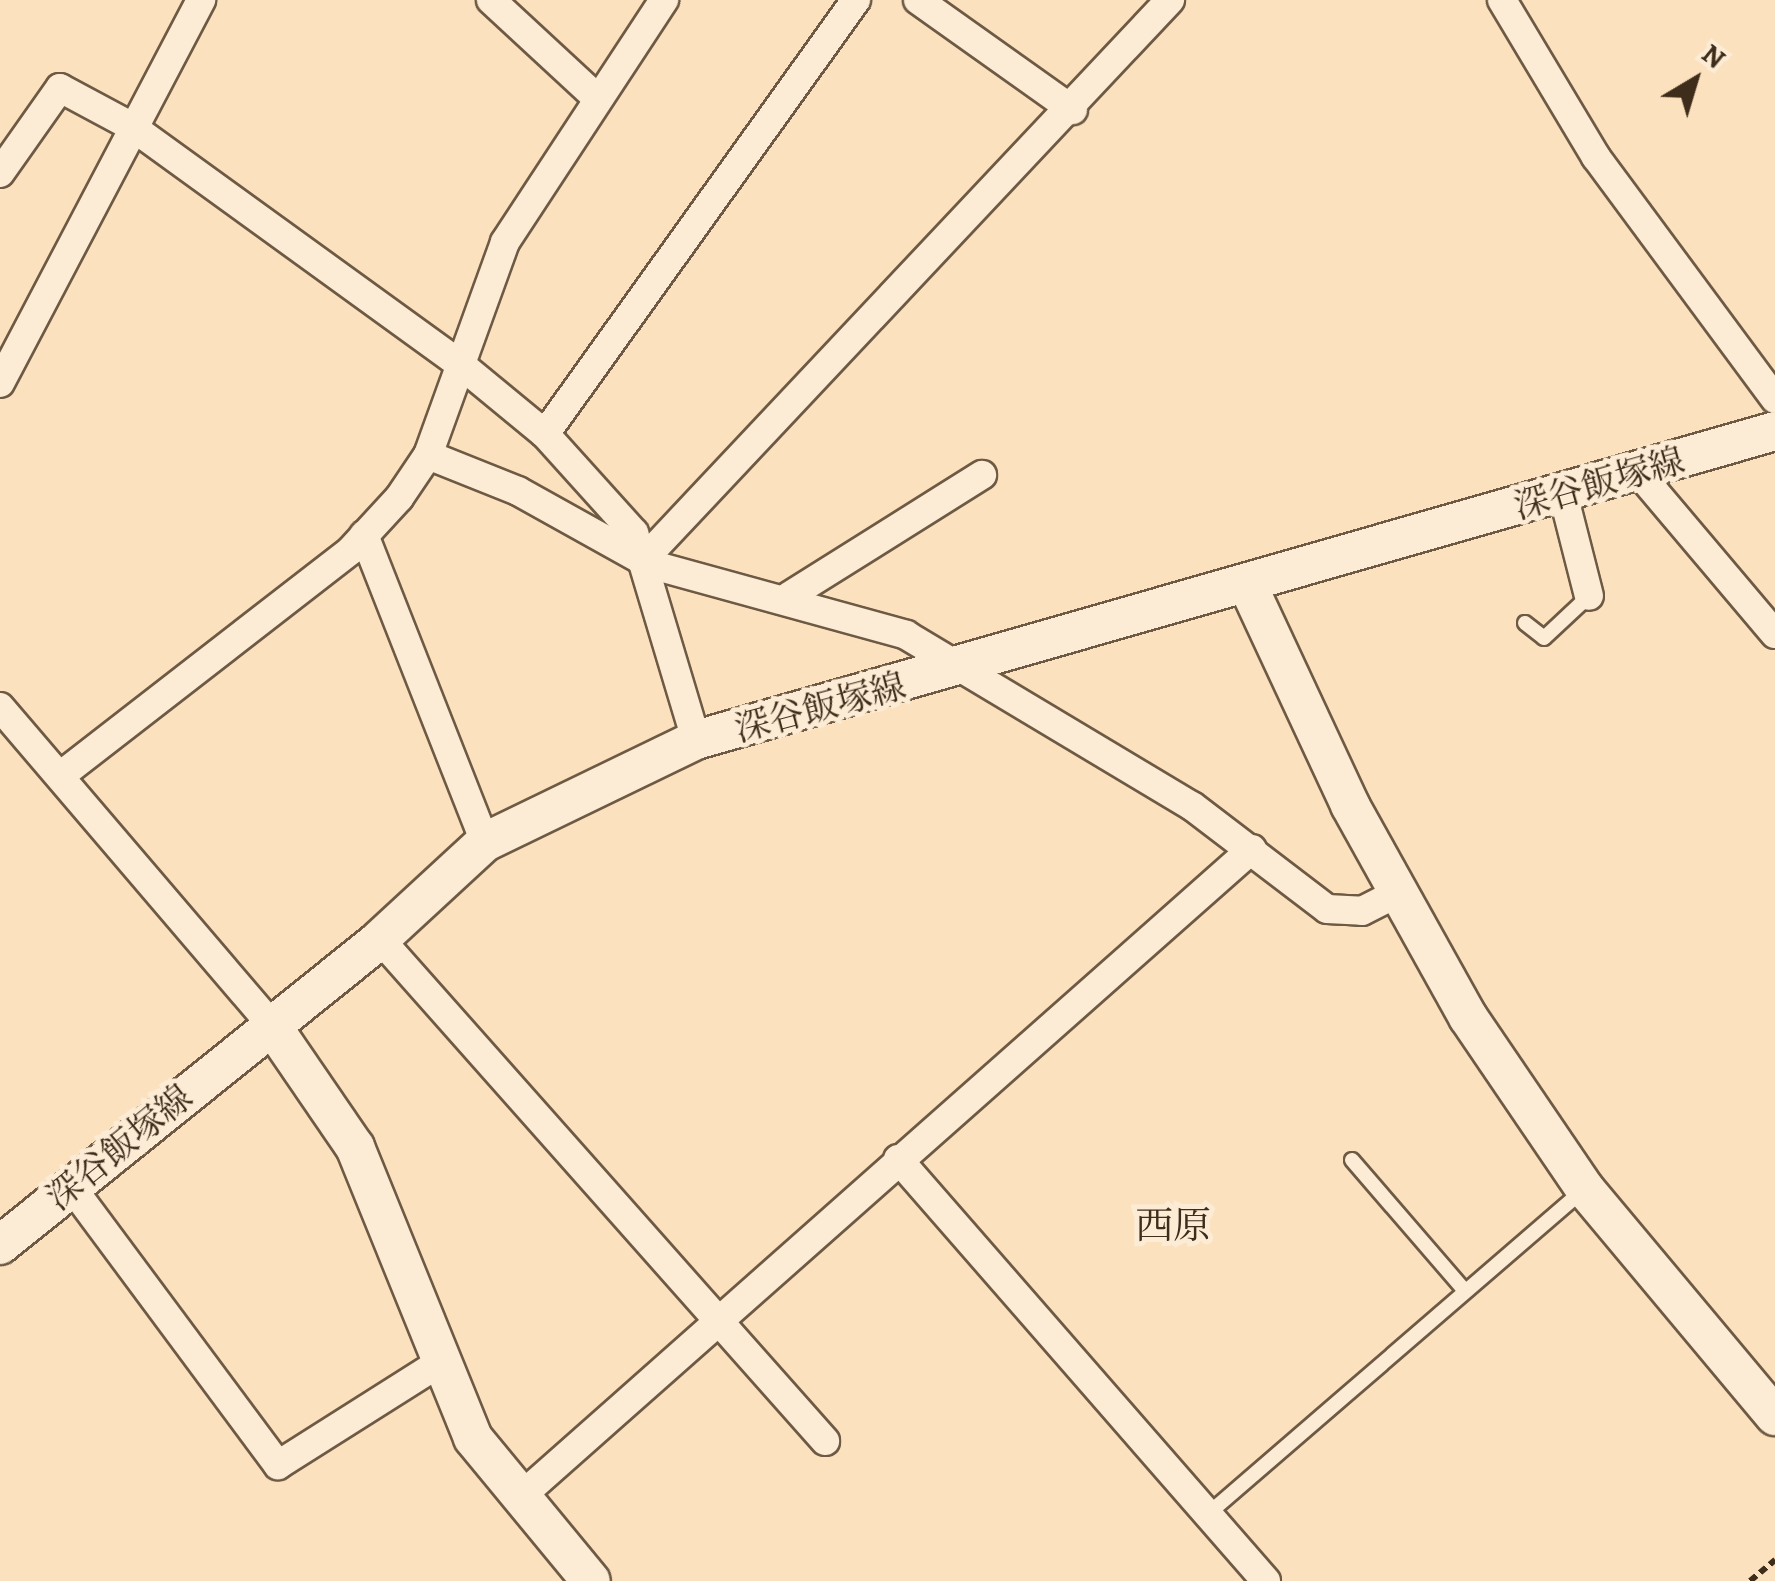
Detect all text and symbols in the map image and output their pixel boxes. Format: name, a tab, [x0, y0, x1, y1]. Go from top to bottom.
north arrow	[1645, 30, 1745, 130]
text: N	[1694, 35, 1733, 78]
street label: 深谷飯塚線	[1509, 439, 1689, 527]
street label: 深谷飯塚線	[730, 664, 910, 750]
street label: 深谷飯塚線	[38, 1076, 200, 1218]
district label: 西原	[1135, 1203, 1211, 1249]

